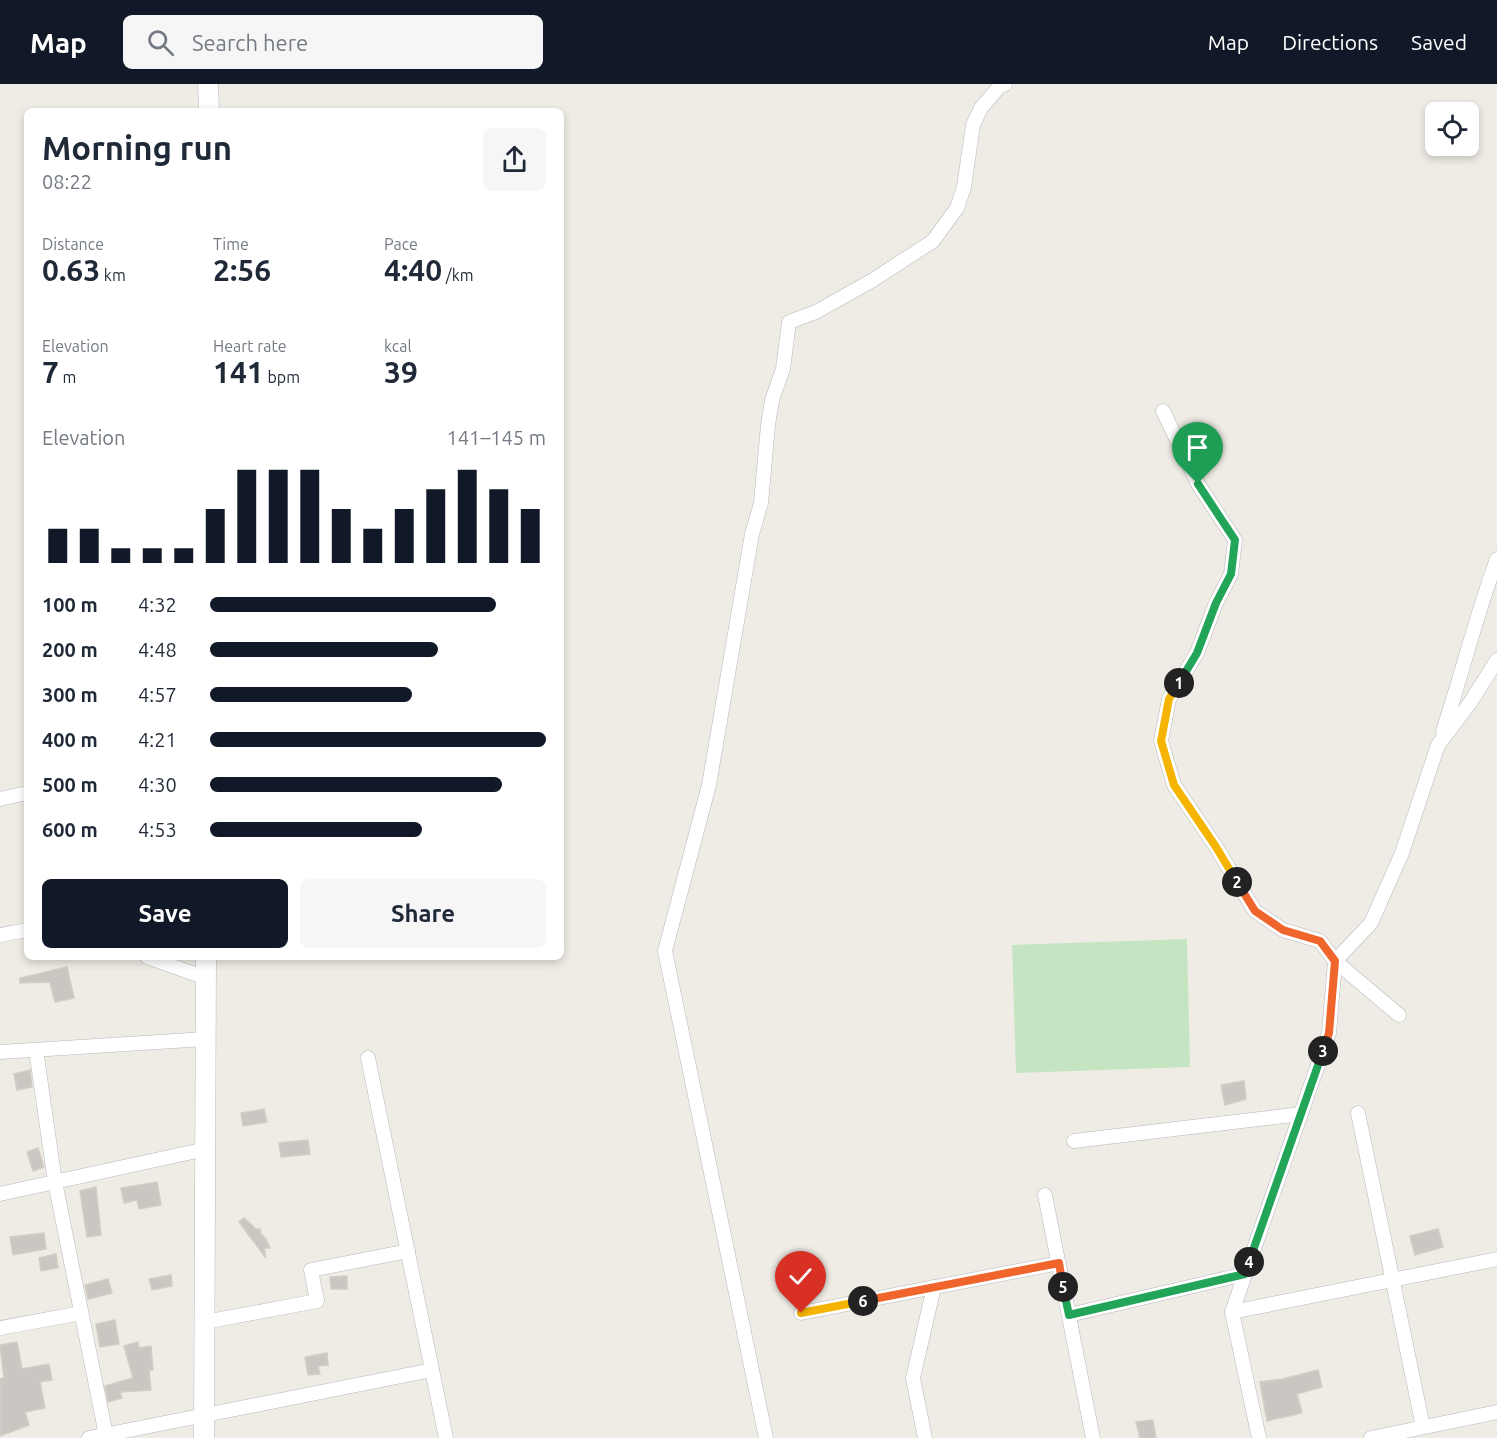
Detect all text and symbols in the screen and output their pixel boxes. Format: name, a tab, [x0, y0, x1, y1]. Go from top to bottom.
search box	[123, 15, 543, 69]
icon: search	[144, 26, 177, 59]
text: Map	[30, 27, 87, 58]
text: Search here	[192, 30, 308, 55]
text: Map	[1208, 30, 1249, 54]
text: Directions	[1282, 30, 1378, 54]
text: Saved	[1411, 30, 1467, 54]
map controls	[1425, 102, 1479, 156]
button: locate	[1425, 102, 1479, 156]
button: share	[483, 128, 546, 191]
text: Morning run	[42, 129, 232, 166]
text: 08:22	[42, 170, 92, 193]
text: Distance	[42, 235, 104, 253]
text: Time	[213, 235, 249, 253]
text: Pace	[384, 235, 418, 253]
text: 0.63	[42, 253, 100, 287]
text: 2:56	[213, 253, 271, 287]
text: 4:40	[384, 253, 442, 287]
text: km	[100, 266, 126, 284]
text: /km	[442, 266, 474, 284]
text: Elevation	[42, 337, 109, 355]
text: Heart rate	[213, 337, 287, 355]
text: kcal	[384, 337, 412, 355]
text: 7	[42, 355, 59, 389]
text: 141	[213, 355, 264, 389]
text: 39	[384, 355, 418, 389]
text: m	[59, 368, 76, 386]
text: bpm	[264, 368, 300, 386]
pin	[1172, 422, 1223, 484]
text: Elevation	[42, 426, 125, 449]
text: 141–145 m	[447, 426, 546, 449]
icon: arrive	[1181, 431, 1214, 464]
text: 100 m	[42, 593, 98, 616]
text: 4:32	[138, 593, 177, 616]
text: 200 m	[42, 638, 98, 661]
text: 4:48	[138, 638, 177, 661]
pin: 1	[1164, 668, 1194, 698]
text: 1	[1174, 674, 1184, 692]
text: 300 m	[42, 683, 98, 706]
text: 4:57	[138, 683, 177, 706]
text: 400 m	[42, 728, 98, 751]
text: 4:21	[138, 728, 177, 751]
text: 500 m	[42, 773, 98, 796]
text: 4:30	[138, 773, 177, 796]
text: 600 m	[42, 818, 98, 841]
text: 4:53	[138, 818, 177, 841]
pin: 2	[1222, 867, 1252, 897]
text: 2	[1232, 873, 1242, 891]
button: Save	[42, 879, 288, 948]
button: Share	[300, 879, 546, 948]
pin: 3	[1308, 1036, 1338, 1066]
text: 3	[1318, 1042, 1328, 1060]
pin: 4	[1234, 1247, 1264, 1277]
pin	[775, 1251, 826, 1313]
text: 4	[1244, 1253, 1254, 1271]
icon: check	[784, 1260, 817, 1293]
pin: 5	[1048, 1272, 1078, 1302]
text: 5	[1058, 1278, 1068, 1296]
pin: 6	[848, 1286, 878, 1316]
text: 6	[858, 1292, 868, 1310]

